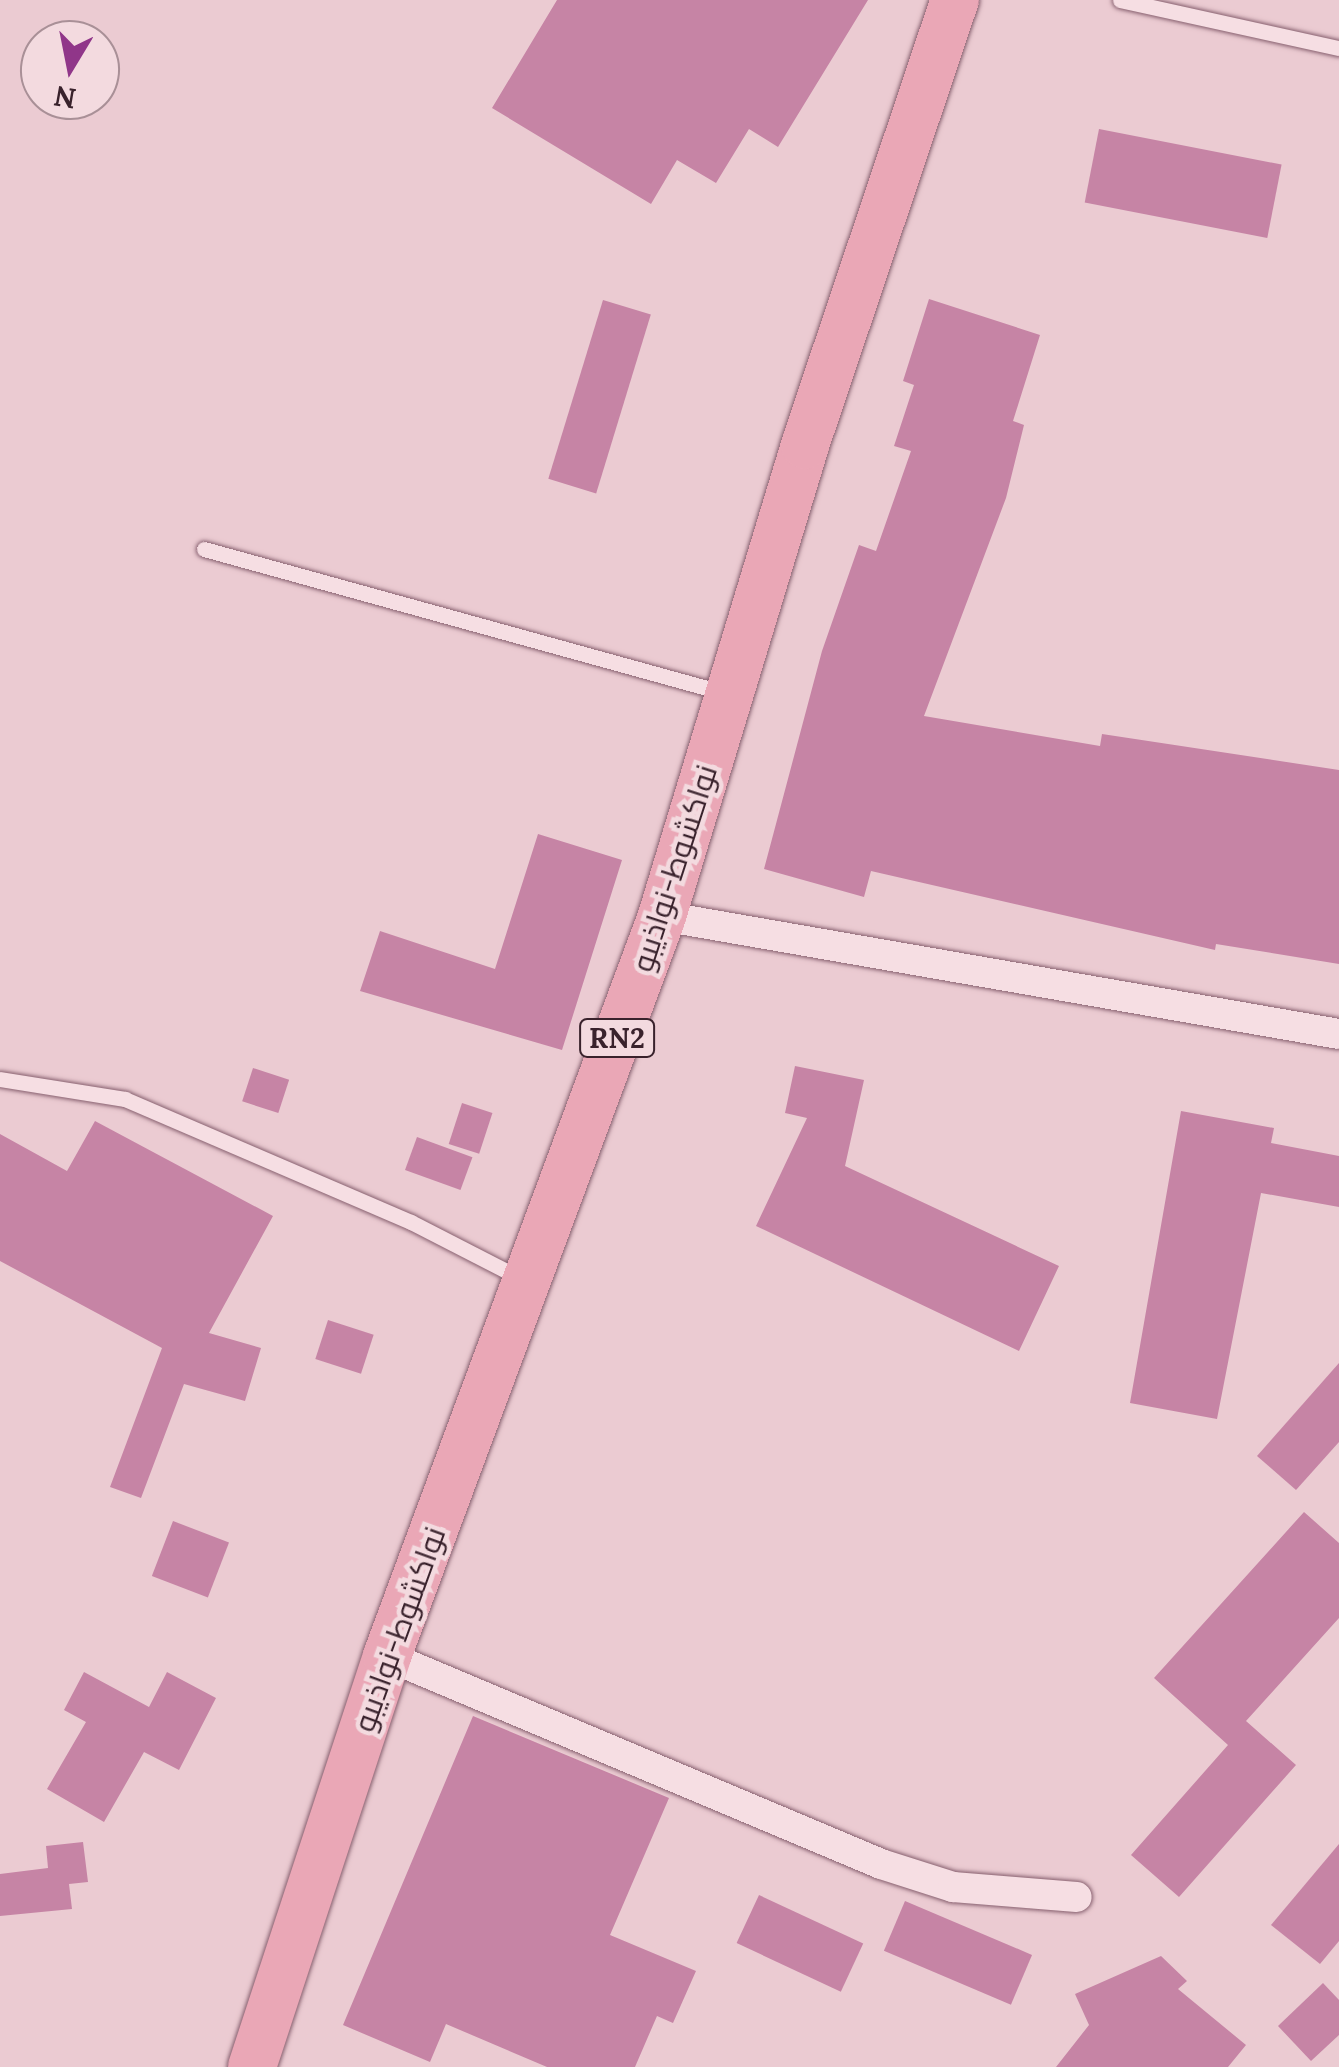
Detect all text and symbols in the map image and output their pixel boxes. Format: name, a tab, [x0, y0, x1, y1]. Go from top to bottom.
north arrow	[20, 20, 120, 120]
text: N	[51, 78, 79, 117]
street label: نواكشوط-نواذيبو	[624, 760, 724, 976]
road number: RN2	[577, 1015, 657, 1061]
street label: نواكشوط-نواذيبو	[345, 1522, 453, 1736]

